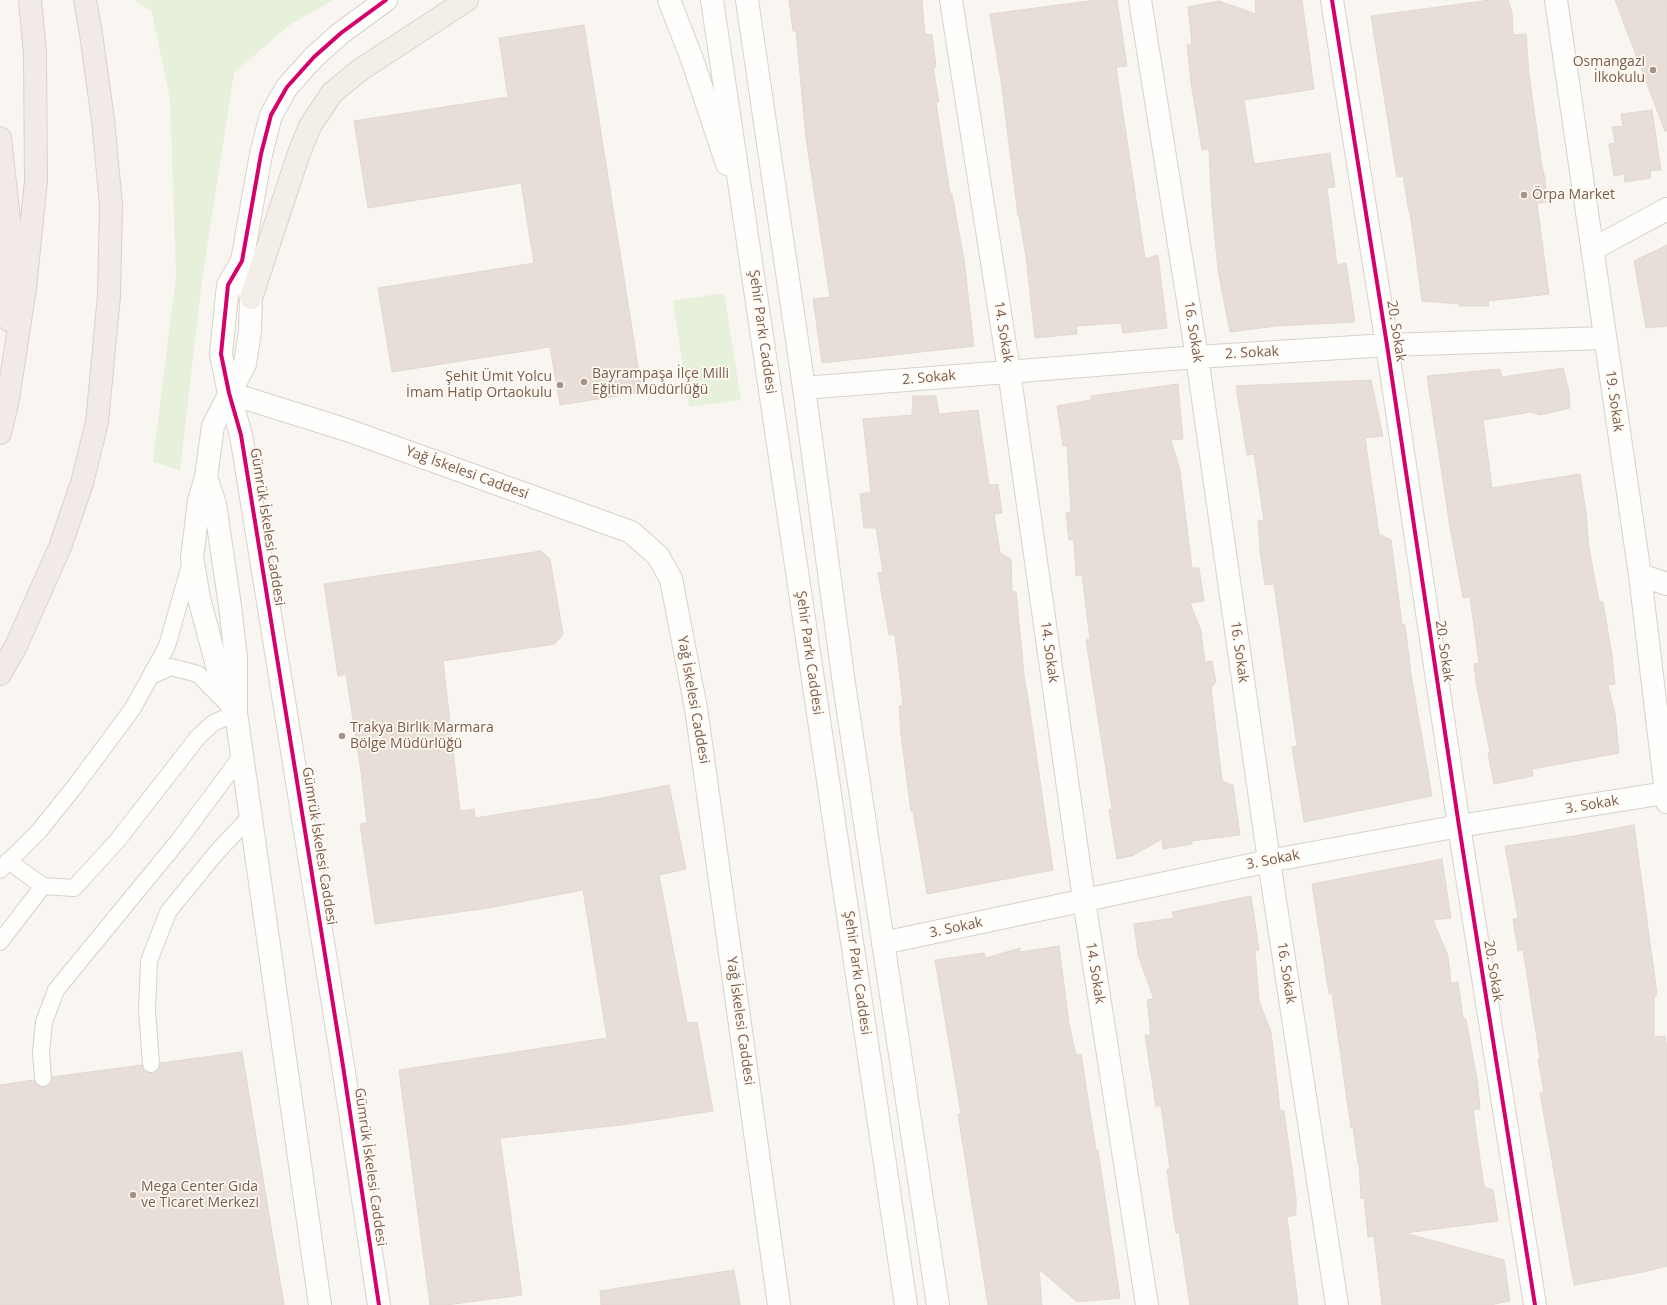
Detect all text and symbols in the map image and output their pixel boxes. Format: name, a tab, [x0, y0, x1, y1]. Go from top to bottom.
place label: Osmangazi İlkokulu	[1573, 54, 1645, 86]
marker: Osmangazi İlkokulu	[1648, 65, 1658, 75]
place label: Örpa Market	[1532, 187, 1615, 203]
marker: Örpa Market	[1519, 190, 1529, 200]
street label: Şehir Parkı Caddesi	[745, 269, 779, 395]
street label: 20. Sokak	[1383, 299, 1409, 363]
street label: 14. Sokak	[990, 300, 1016, 364]
street label: 16. Sokak	[1180, 300, 1206, 364]
street label: 2. Sokak	[1225, 343, 1279, 363]
place label: Bayrampaşa İlçe Milli Eğitim Müdürlüğü	[592, 366, 729, 398]
street label: 2. Sokak	[901, 367, 957, 389]
place label: Şehit Ümit Yolcu İmam Hatip Ortaokulu	[406, 369, 552, 402]
street label: 19. Sokak	[1601, 369, 1627, 433]
marker: Bayrampaşa İlçe Milli Eğitim Müdürlüğü	[579, 377, 589, 387]
marker: Şehit Ümit Yolcu İmam Hatip Ortaokulu	[555, 380, 565, 390]
street label: Yağ İskelesi Caddesi	[403, 443, 531, 503]
street label: Gümrük İskelesi Caddesi	[246, 447, 288, 607]
street label: Şehir Parkı Caddesi	[792, 590, 826, 716]
street label: 20. Sokak	[1431, 619, 1457, 683]
street label: 14. Sokak	[1036, 620, 1062, 684]
street label: 16. Sokak	[1226, 620, 1252, 684]
street label: Yağ İskelesi Caddesi	[673, 635, 713, 765]
place label: Trakya Birlik Marmara Bölge Müdürlüğü	[350, 720, 494, 752]
marker: Trakya Birlik Marmara Bölge Müdürlüğü	[337, 731, 347, 741]
street label: Gümrük İskelesi Caddesi	[298, 766, 340, 926]
street label: 3. Sokak	[1564, 792, 1620, 818]
street label: 3. Sokak	[1245, 847, 1301, 873]
street label: Şehir Parkı Caddesi	[840, 910, 874, 1036]
street label: 3. Sokak	[928, 914, 984, 942]
street label: 20. Sokak	[1480, 939, 1506, 1003]
street label: 14. Sokak	[1082, 941, 1108, 1005]
street label: 16. Sokak	[1273, 941, 1299, 1005]
street label: Yağ İskelesi Caddesi	[723, 956, 757, 1086]
street label: Gümrük İskelesi Caddesi	[351, 1087, 389, 1247]
place label: Mega Center Gıda ve Ticaret Merkezi	[141, 1179, 259, 1212]
marker: Mega Center Gıda ve Ticaret Merkezi	[128, 1190, 138, 1200]

